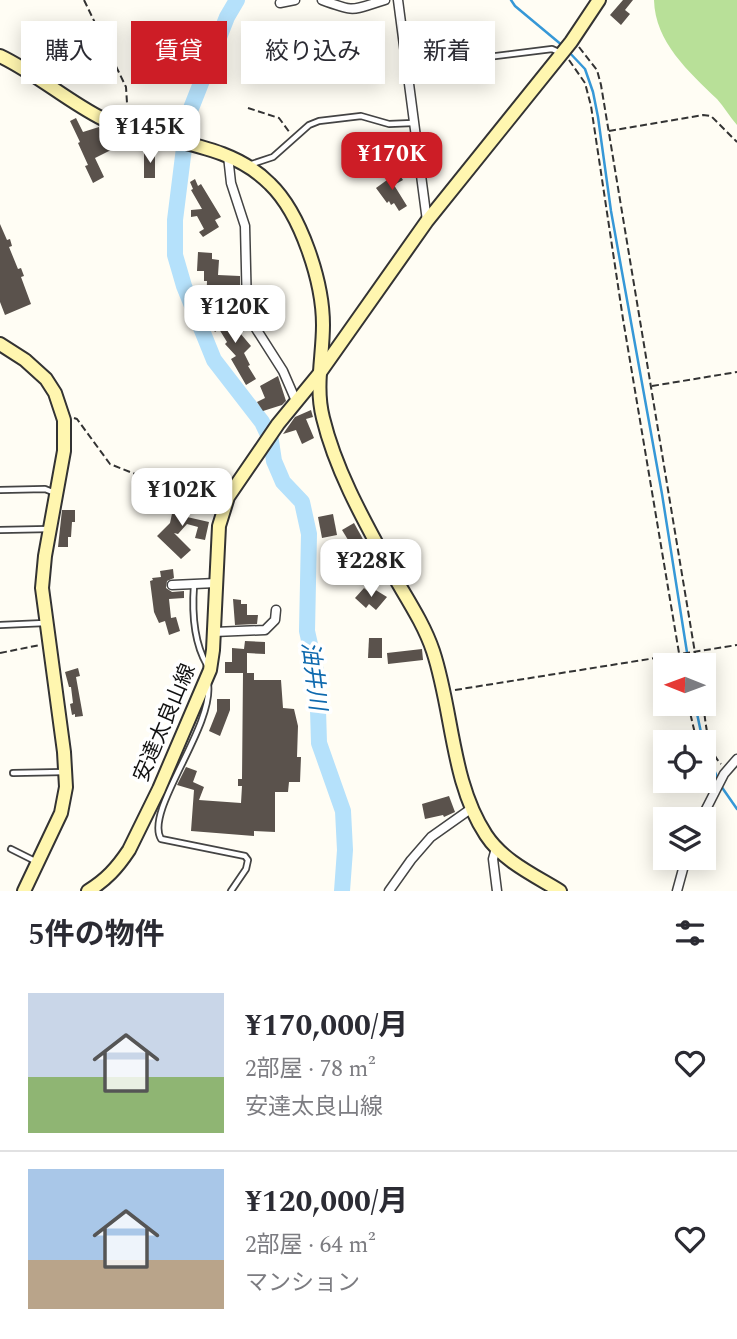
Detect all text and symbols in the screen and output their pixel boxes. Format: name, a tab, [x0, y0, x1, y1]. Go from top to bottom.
chip: 購入	[21, 21, 117, 84]
chip: 賃貸	[131, 21, 227, 84]
chip: 絞り込み	[241, 21, 385, 84]
chip: 新着	[399, 21, 495, 84]
pin: ¥145K	[101, 106, 199, 165]
text: ¥145K	[115, 110, 185, 145]
pin: ¥170K	[343, 132, 441, 192]
text: ¥170K	[357, 137, 427, 172]
pin: ¥120K	[186, 286, 284, 345]
text: ¥120K	[200, 290, 270, 325]
pin: ¥102K	[133, 468, 231, 528]
text: ¥102K	[147, 473, 217, 508]
pin: ¥228K	[322, 540, 420, 599]
text: ¥228K	[336, 544, 406, 579]
water label: 油井川	[291, 640, 335, 715]
north arrow	[653, 653, 716, 716]
map controls	[653, 653, 716, 870]
street label: 安達太良山線	[126, 659, 204, 787]
button: locate	[653, 730, 716, 793]
button: layers	[653, 807, 716, 870]
text: 5件の物件	[28, 912, 165, 958]
icon: filters	[671, 914, 709, 952]
text: ¥170,000/月	[245, 1003, 408, 1049]
icon: home	[84, 1021, 168, 1105]
icon: heart	[671, 1044, 709, 1082]
text: 2部屋 · 78 m²	[245, 1052, 376, 1087]
text: 安達太良山線	[245, 1090, 383, 1125]
text: ¥120,000/月	[245, 1179, 408, 1225]
icon: home	[84, 1197, 168, 1281]
icon: heart	[671, 1220, 709, 1258]
text: 2部屋 · 64 m²	[245, 1228, 376, 1263]
text: マンション	[245, 1266, 360, 1301]

